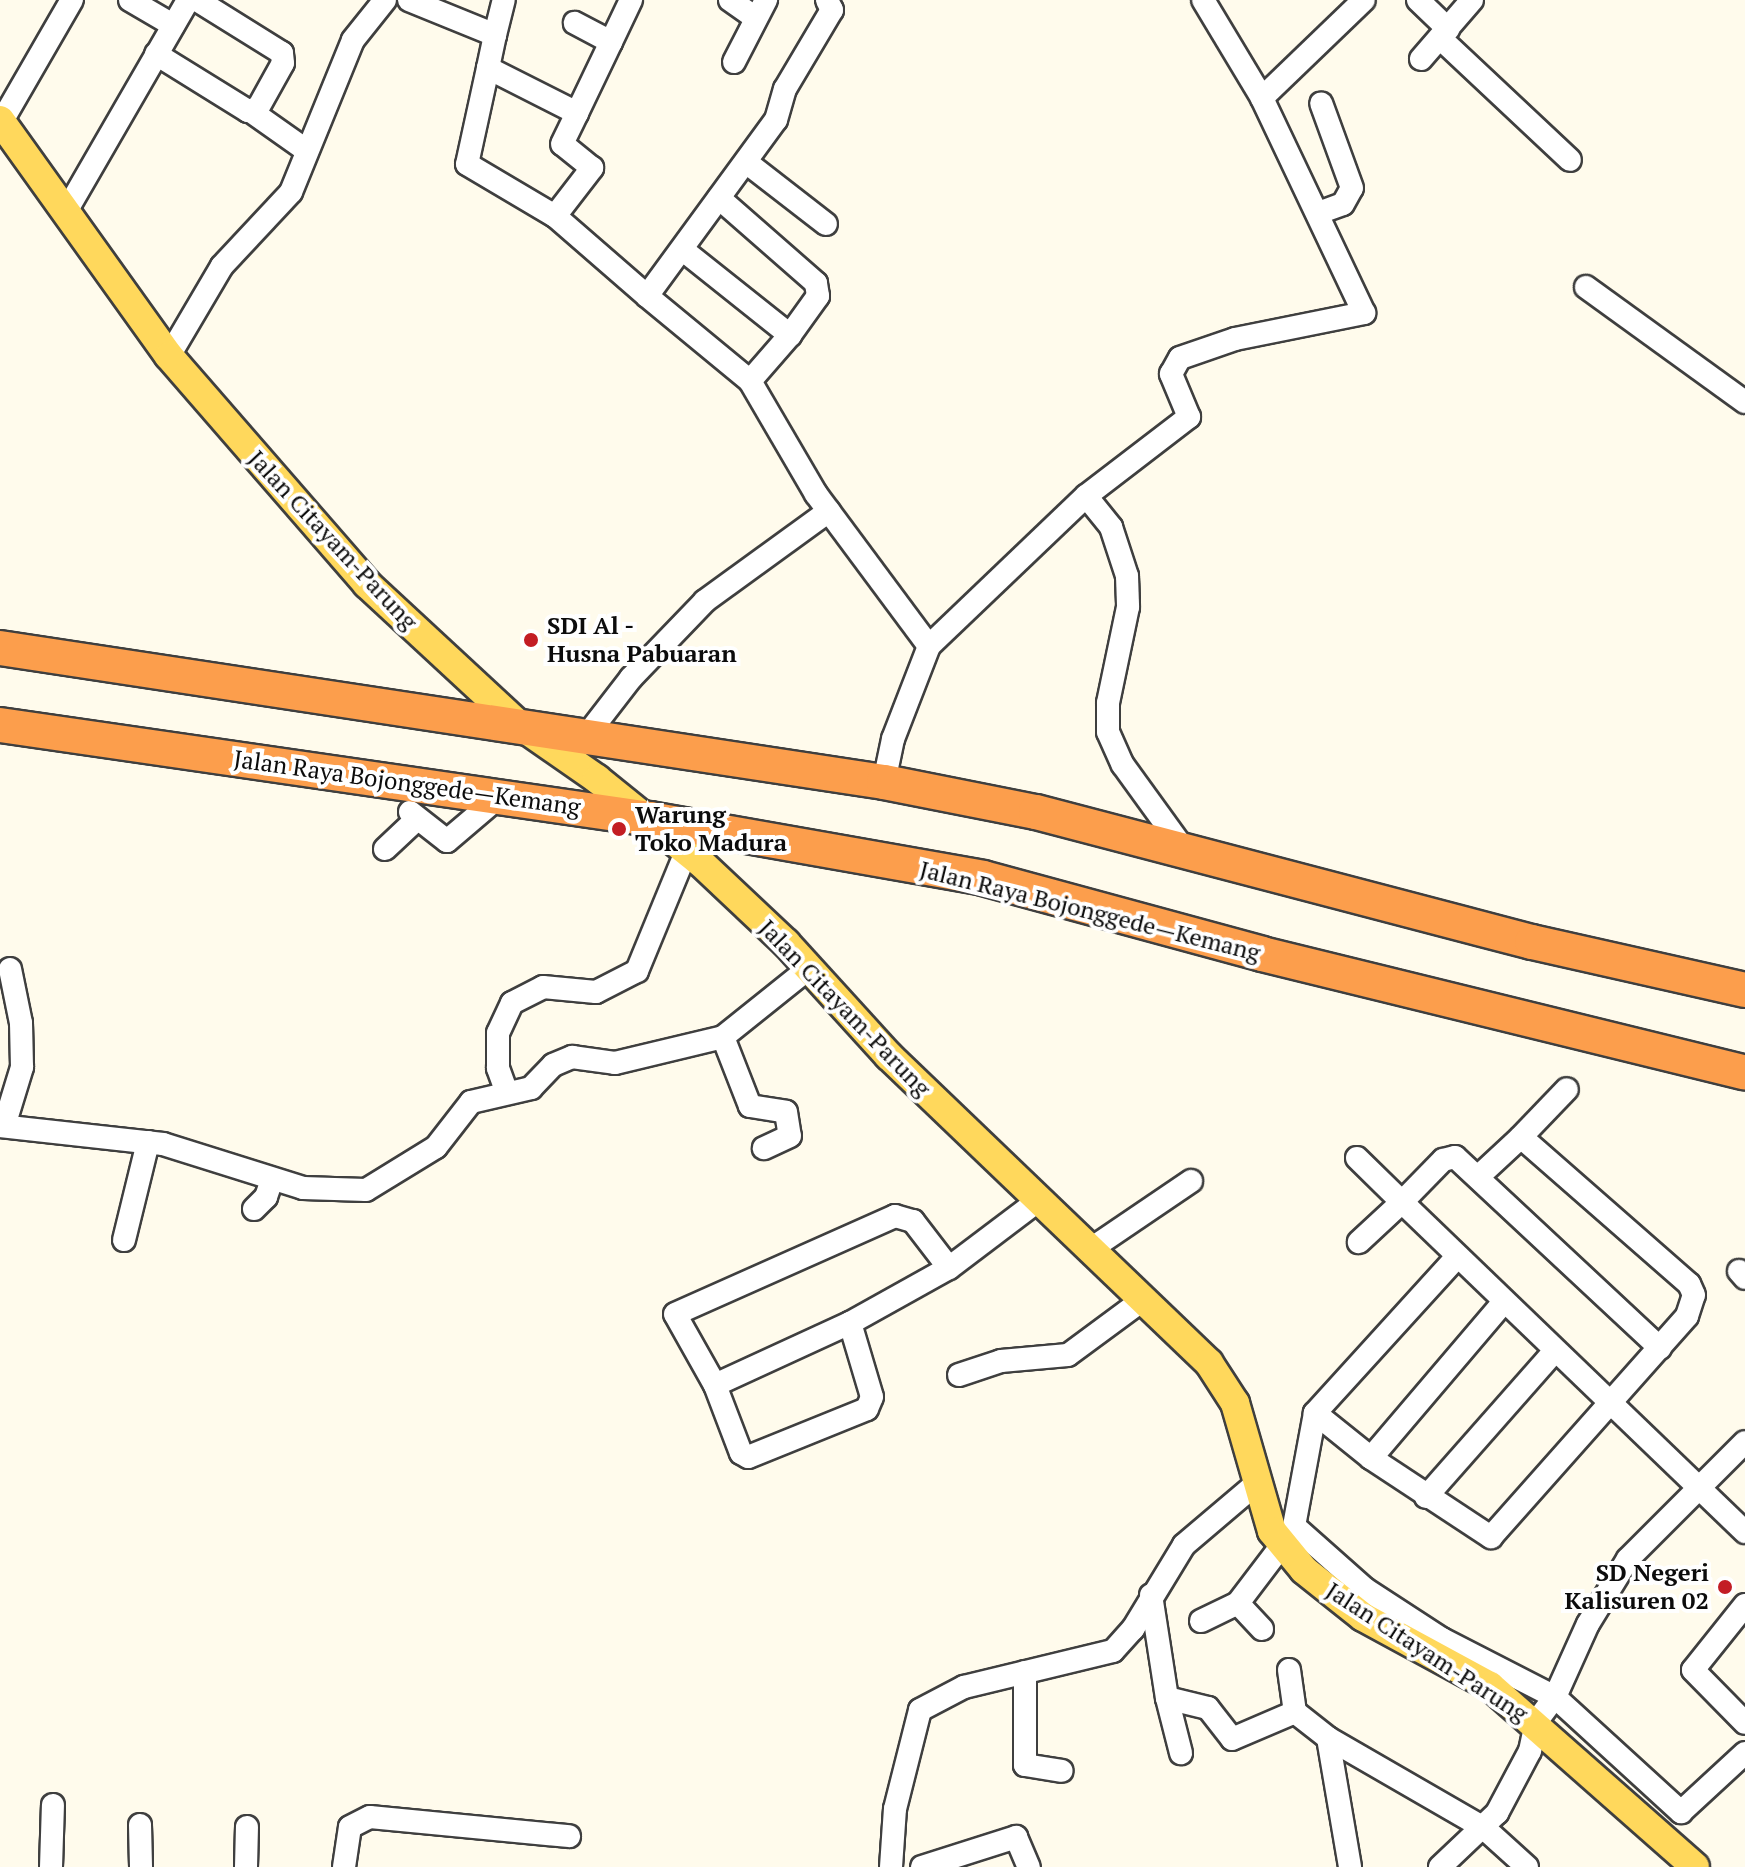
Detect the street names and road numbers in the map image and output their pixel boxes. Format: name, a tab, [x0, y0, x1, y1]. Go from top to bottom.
street label: Jalan Citayam-Parung	[242, 444, 424, 636]
street label: Jalan Raya Bojonggede—Kemang	[232, 744, 582, 822]
street label: Jalan Raya Bojonggede—Kemang	[917, 855, 1263, 967]
street label: Jalan Citayam-Parung	[753, 914, 937, 1102]
street label: Jalan Citayam-Parung	[1321, 1576, 1533, 1728]

